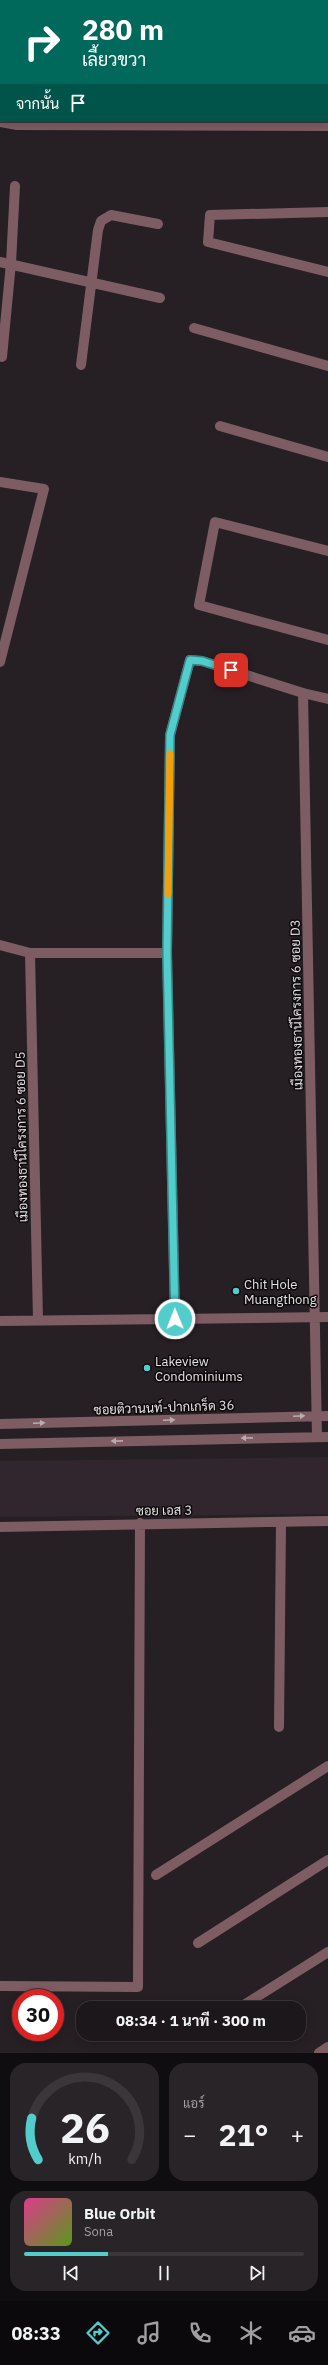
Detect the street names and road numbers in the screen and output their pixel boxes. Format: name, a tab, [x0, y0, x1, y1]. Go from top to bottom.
street label: เมืองทองธานีโครงการ 6 ซอย D3	[286, 919, 306, 1091]
street label: เมืองทองธานีโครงการ 6 ซอย D5	[11, 1051, 31, 1223]
street label: ซอยติวานนท์-ปากเกร็ด 36	[93, 1396, 235, 1418]
street label: ซอย เอส 3	[136, 1502, 192, 1519]

